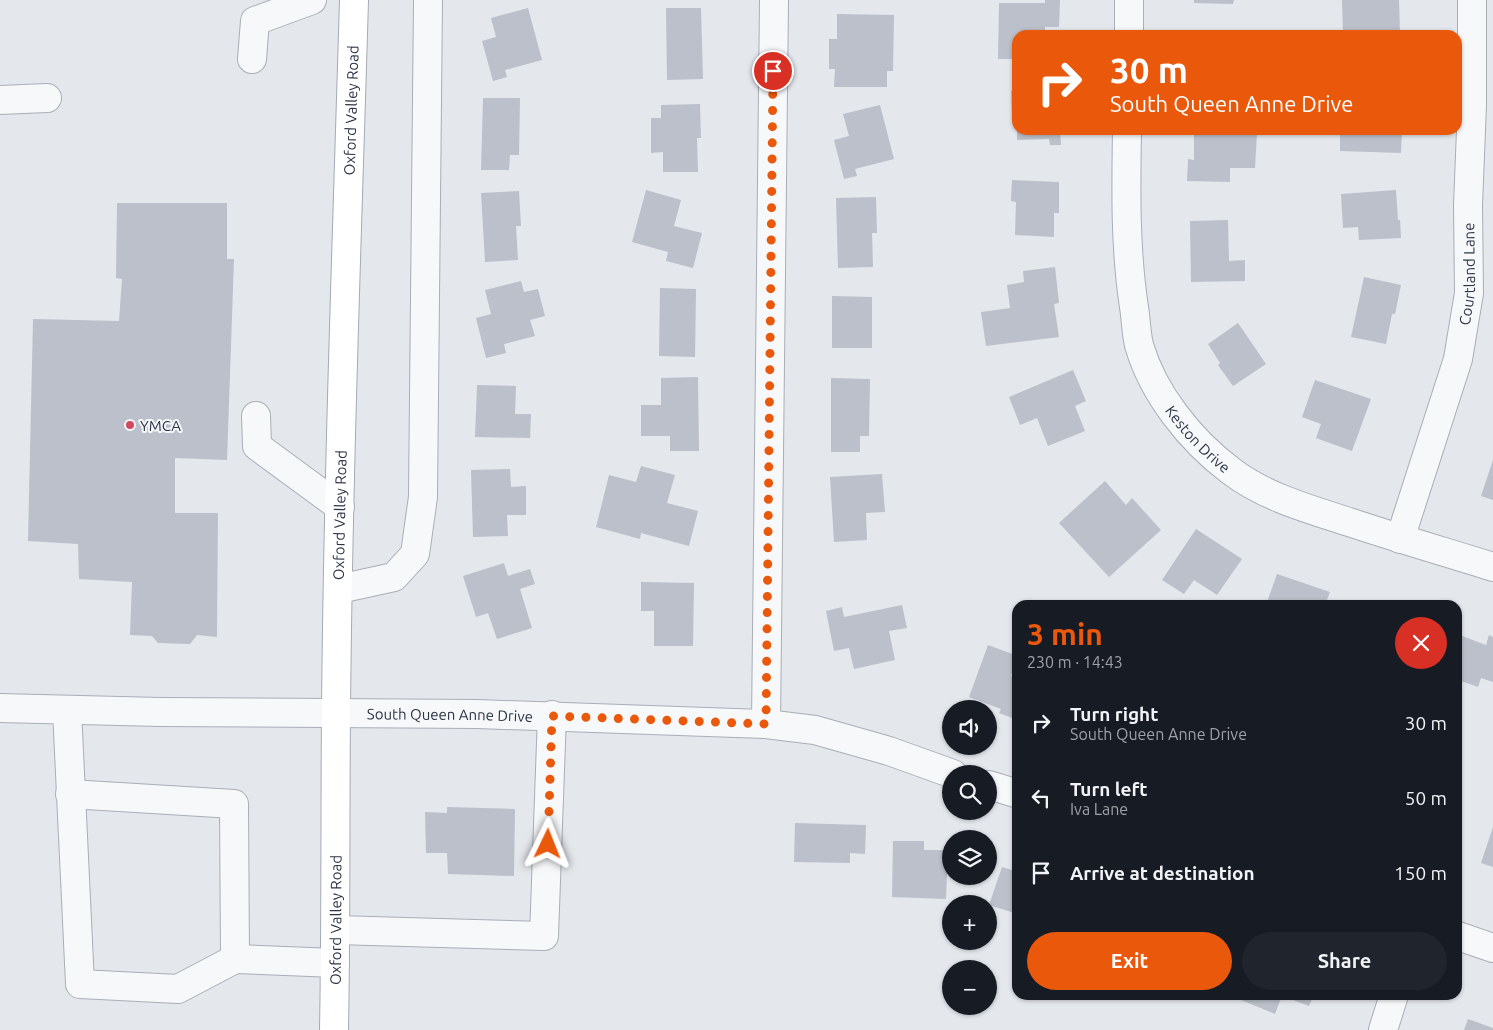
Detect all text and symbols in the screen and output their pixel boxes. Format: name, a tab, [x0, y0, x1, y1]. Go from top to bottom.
street label: Oxford Valley Road	[340, 45, 361, 175]
pin	[752, 50, 794, 92]
icon: right	[1027, 50, 1092, 115]
text: 30 m	[1110, 50, 1188, 90]
icon: arrive	[759, 57, 787, 85]
text: South Queen Anne Drive	[1110, 91, 1353, 116]
street label: Courtland Lane	[1455, 223, 1478, 326]
street label: Keston Drive	[1162, 402, 1234, 476]
place label: YMCA	[140, 417, 181, 434]
marker: YMCA	[124, 419, 136, 431]
street label: Oxford Valley Road	[329, 450, 349, 580]
text: 3 min	[1027, 617, 1103, 651]
button: close	[1395, 617, 1447, 669]
text: 230 m · 14:43	[1027, 653, 1123, 671]
map controls	[942, 700, 997, 1015]
button: sound	[942, 700, 997, 755]
text: Turn right	[1070, 703, 1158, 725]
street label: South Queen Anne Drive	[367, 705, 533, 724]
icon: right	[1027, 709, 1055, 737]
text: 30 m	[1405, 712, 1447, 734]
text: South Queen Anne Drive	[1070, 725, 1247, 743]
button: search	[942, 765, 997, 820]
text: Turn left	[1070, 778, 1148, 800]
icon: left	[1027, 784, 1055, 812]
text: 50 m	[1405, 787, 1447, 809]
text: Iva Lane	[1070, 800, 1128, 818]
position arrow	[521, 817, 573, 869]
button: layers	[942, 830, 997, 885]
street label: Oxford Valley Road	[326, 855, 344, 985]
icon: arrive	[1027, 859, 1055, 887]
text: Arrive at destination	[1070, 862, 1255, 884]
text: 150 m	[1394, 862, 1447, 884]
button: +	[942, 895, 997, 950]
button: Exit	[1027, 932, 1232, 990]
button: Share	[1242, 932, 1447, 990]
button: −	[942, 960, 997, 1015]

